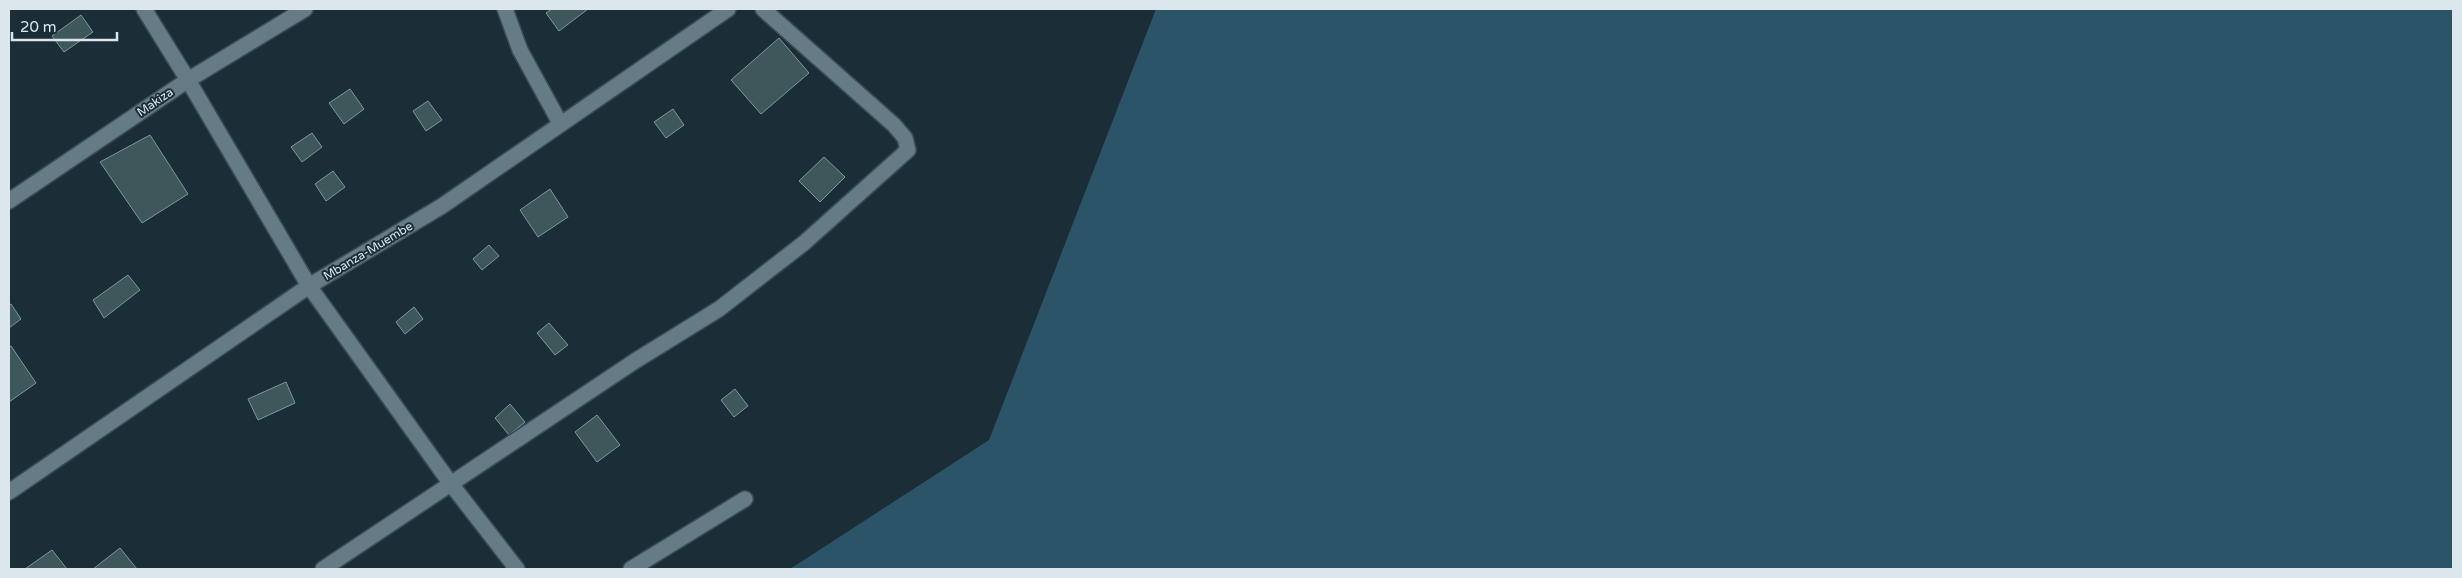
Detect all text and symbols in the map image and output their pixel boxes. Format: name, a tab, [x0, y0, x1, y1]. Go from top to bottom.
scale bar	[12, 10, 118, 42]
text: 20 m	[20, 18, 57, 36]
street label: Makiza	[134, 85, 176, 119]
street label: Mbanza-Muembe	[321, 219, 415, 283]

